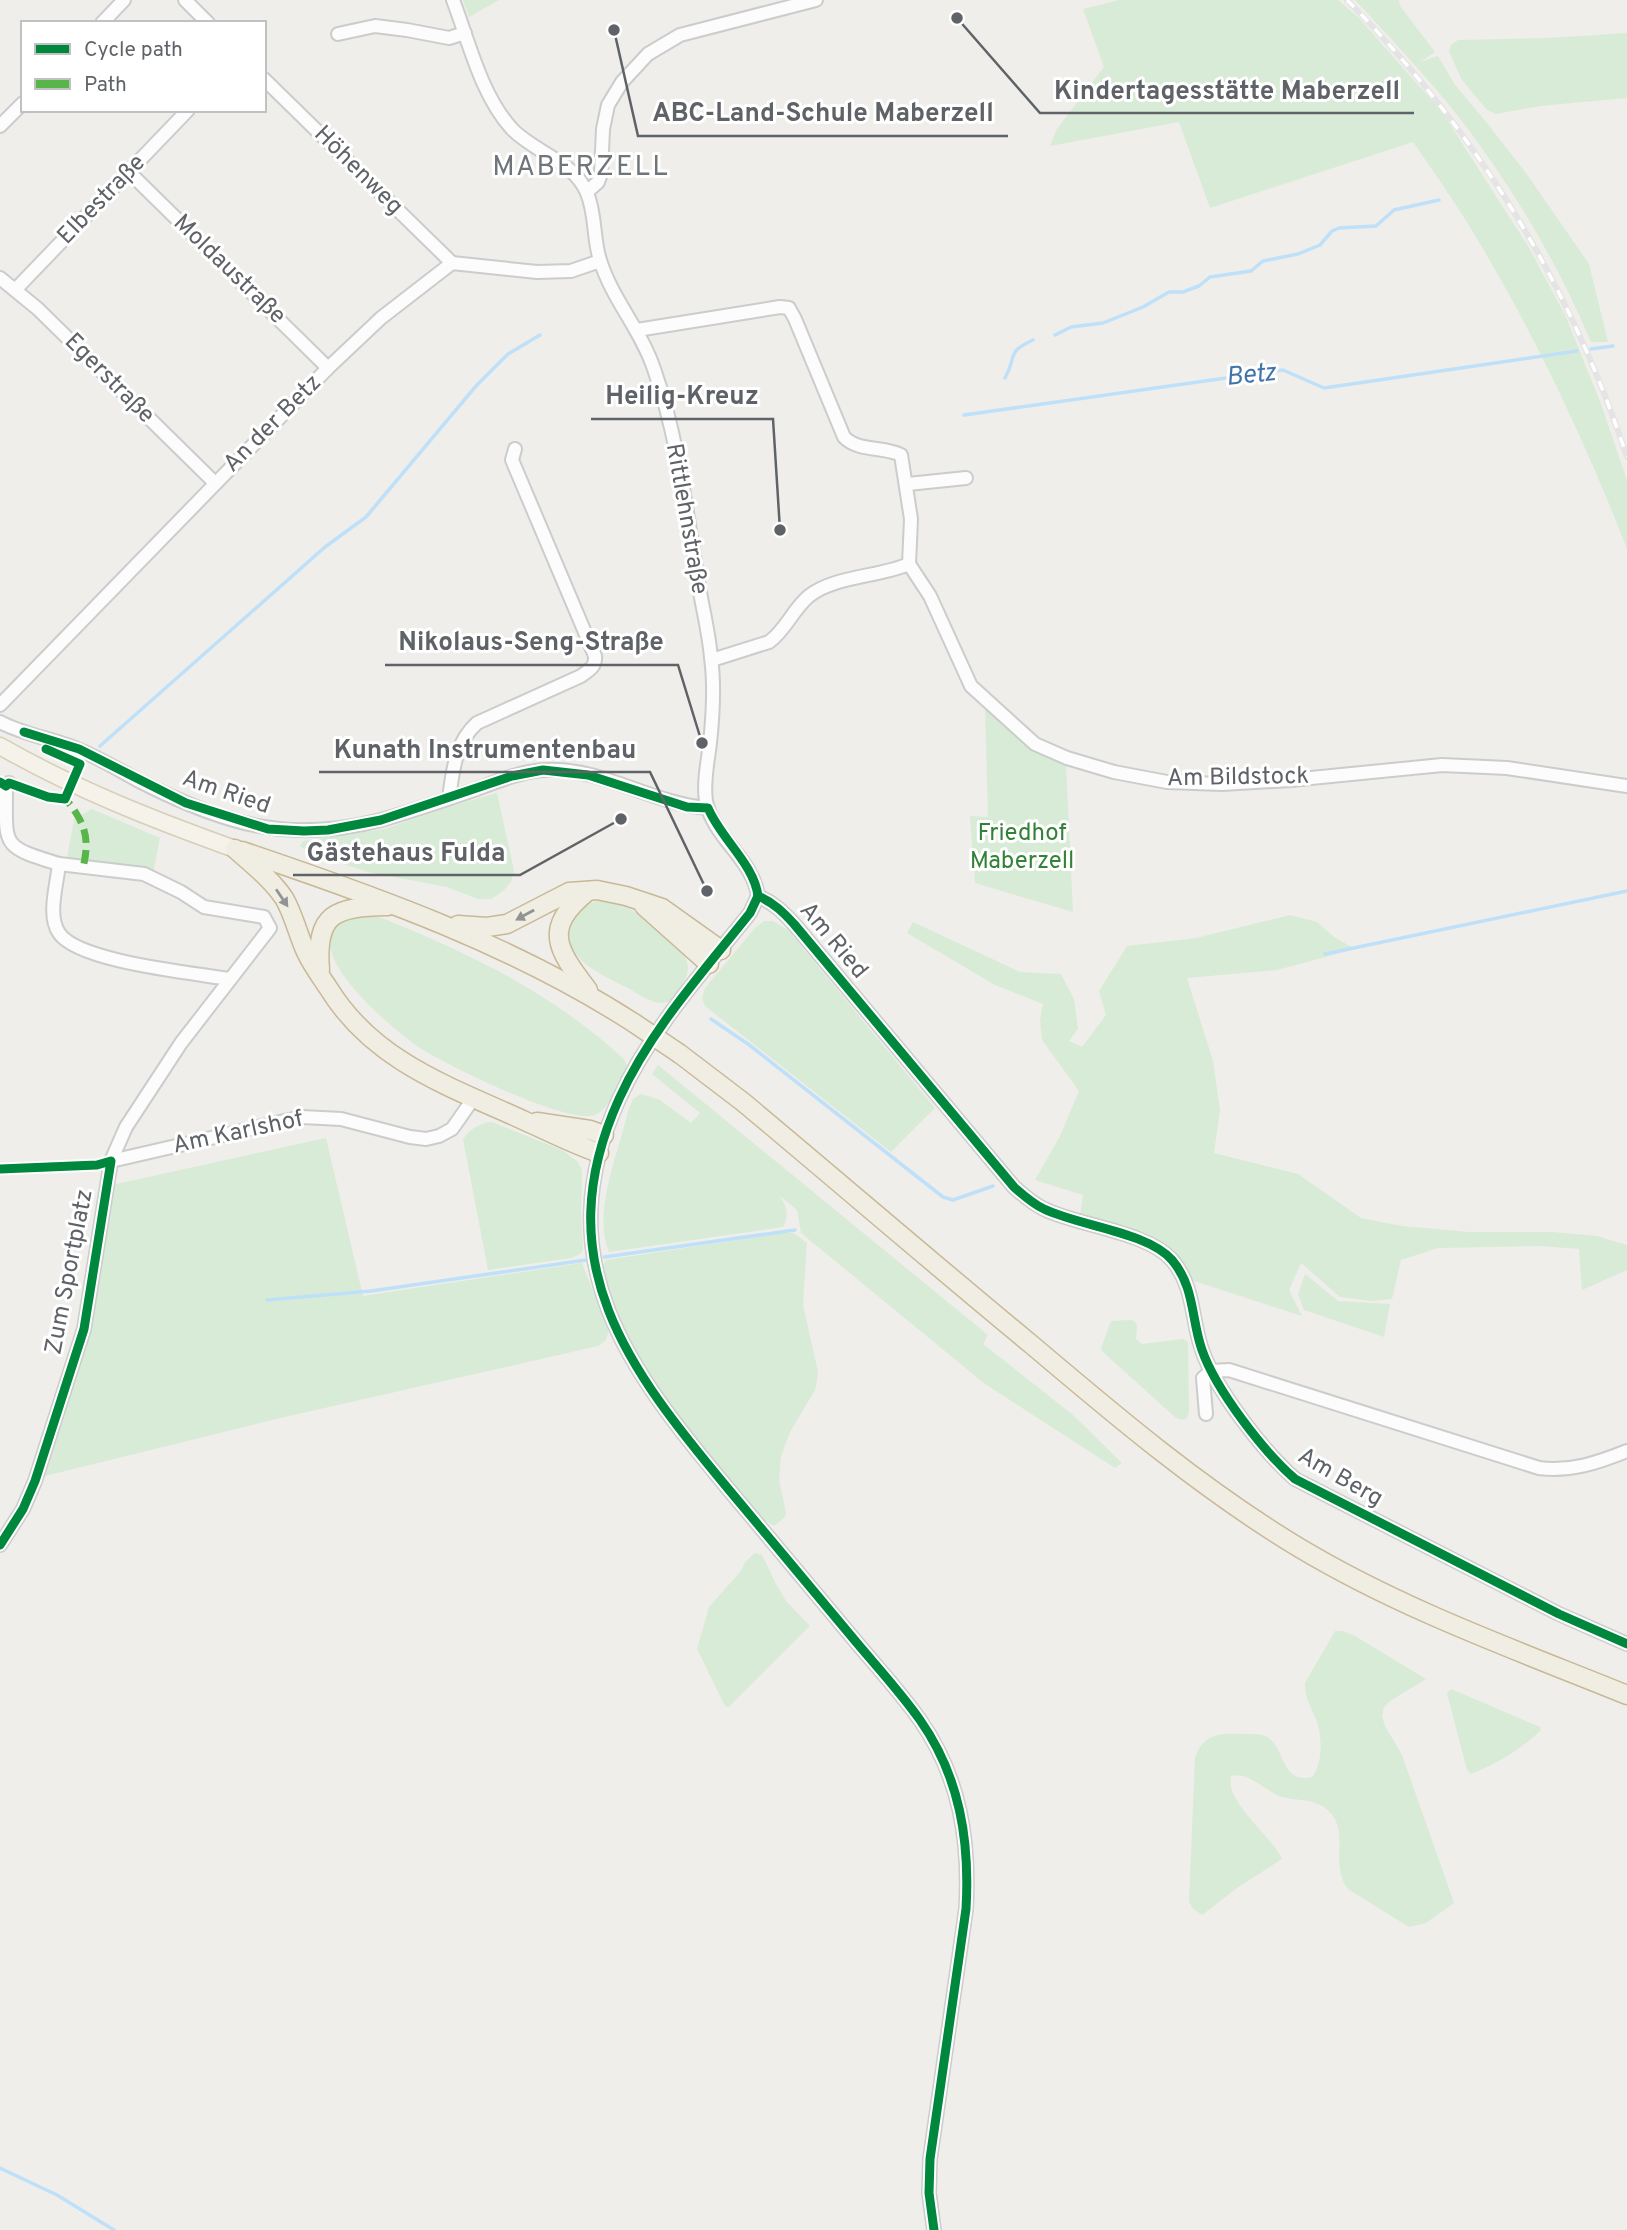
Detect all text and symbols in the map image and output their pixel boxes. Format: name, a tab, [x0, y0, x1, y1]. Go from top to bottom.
legend	[21, 21, 266, 112]
text: Cycle path	[84, 37, 183, 64]
callout: Kindertagesstätte Maberzell	[1040, 66, 1414, 113]
text: Path	[84, 72, 127, 99]
text: Kindertagesstätte Maberzell	[1054, 76, 1400, 109]
callout: ABC-Land-Schule Maberzell	[638, 89, 1008, 136]
text: ABC-Land-Schule Maberzell	[652, 98, 994, 131]
street label: Höhenweg	[307, 120, 409, 222]
street label: Elbestraße	[52, 149, 152, 251]
district label: MABERZELL	[492, 150, 670, 186]
street label: Moldaustraße	[166, 209, 292, 331]
street label: Egerstraße	[57, 327, 161, 431]
water label: Betz	[1224, 357, 1279, 395]
street label: An der Betz	[218, 369, 328, 479]
callout: Heilig-Kreuz	[591, 372, 773, 419]
text: Heilig-Kreuz	[605, 381, 759, 414]
street label: Rittlehnstraße	[658, 441, 714, 597]
callout: Nikolaus-Seng-Straße	[385, 618, 678, 665]
text: Nikolaus-Seng-Straße	[398, 627, 664, 660]
callout: Kunath Instrumentenbau	[319, 725, 650, 772]
text: Kunath Instrumentenbau	[334, 735, 636, 768]
street label: Am Bildstock	[1167, 762, 1309, 794]
street label: Am Ried	[178, 764, 274, 822]
park label: Friedhof Maberzell	[970, 819, 1074, 877]
callout: Gästehaus Fulda	[293, 828, 520, 875]
text: Gästehaus Fulda	[307, 838, 505, 871]
one-way arrow	[276, 888, 289, 907]
street label: Am Ried	[792, 896, 874, 986]
one-way arrow	[516, 909, 535, 921]
street label: Am Karlshof	[170, 1105, 306, 1161]
street label: Zum Sportplatz	[39, 1187, 101, 1357]
street label: Am Berg	[1292, 1442, 1388, 1514]

